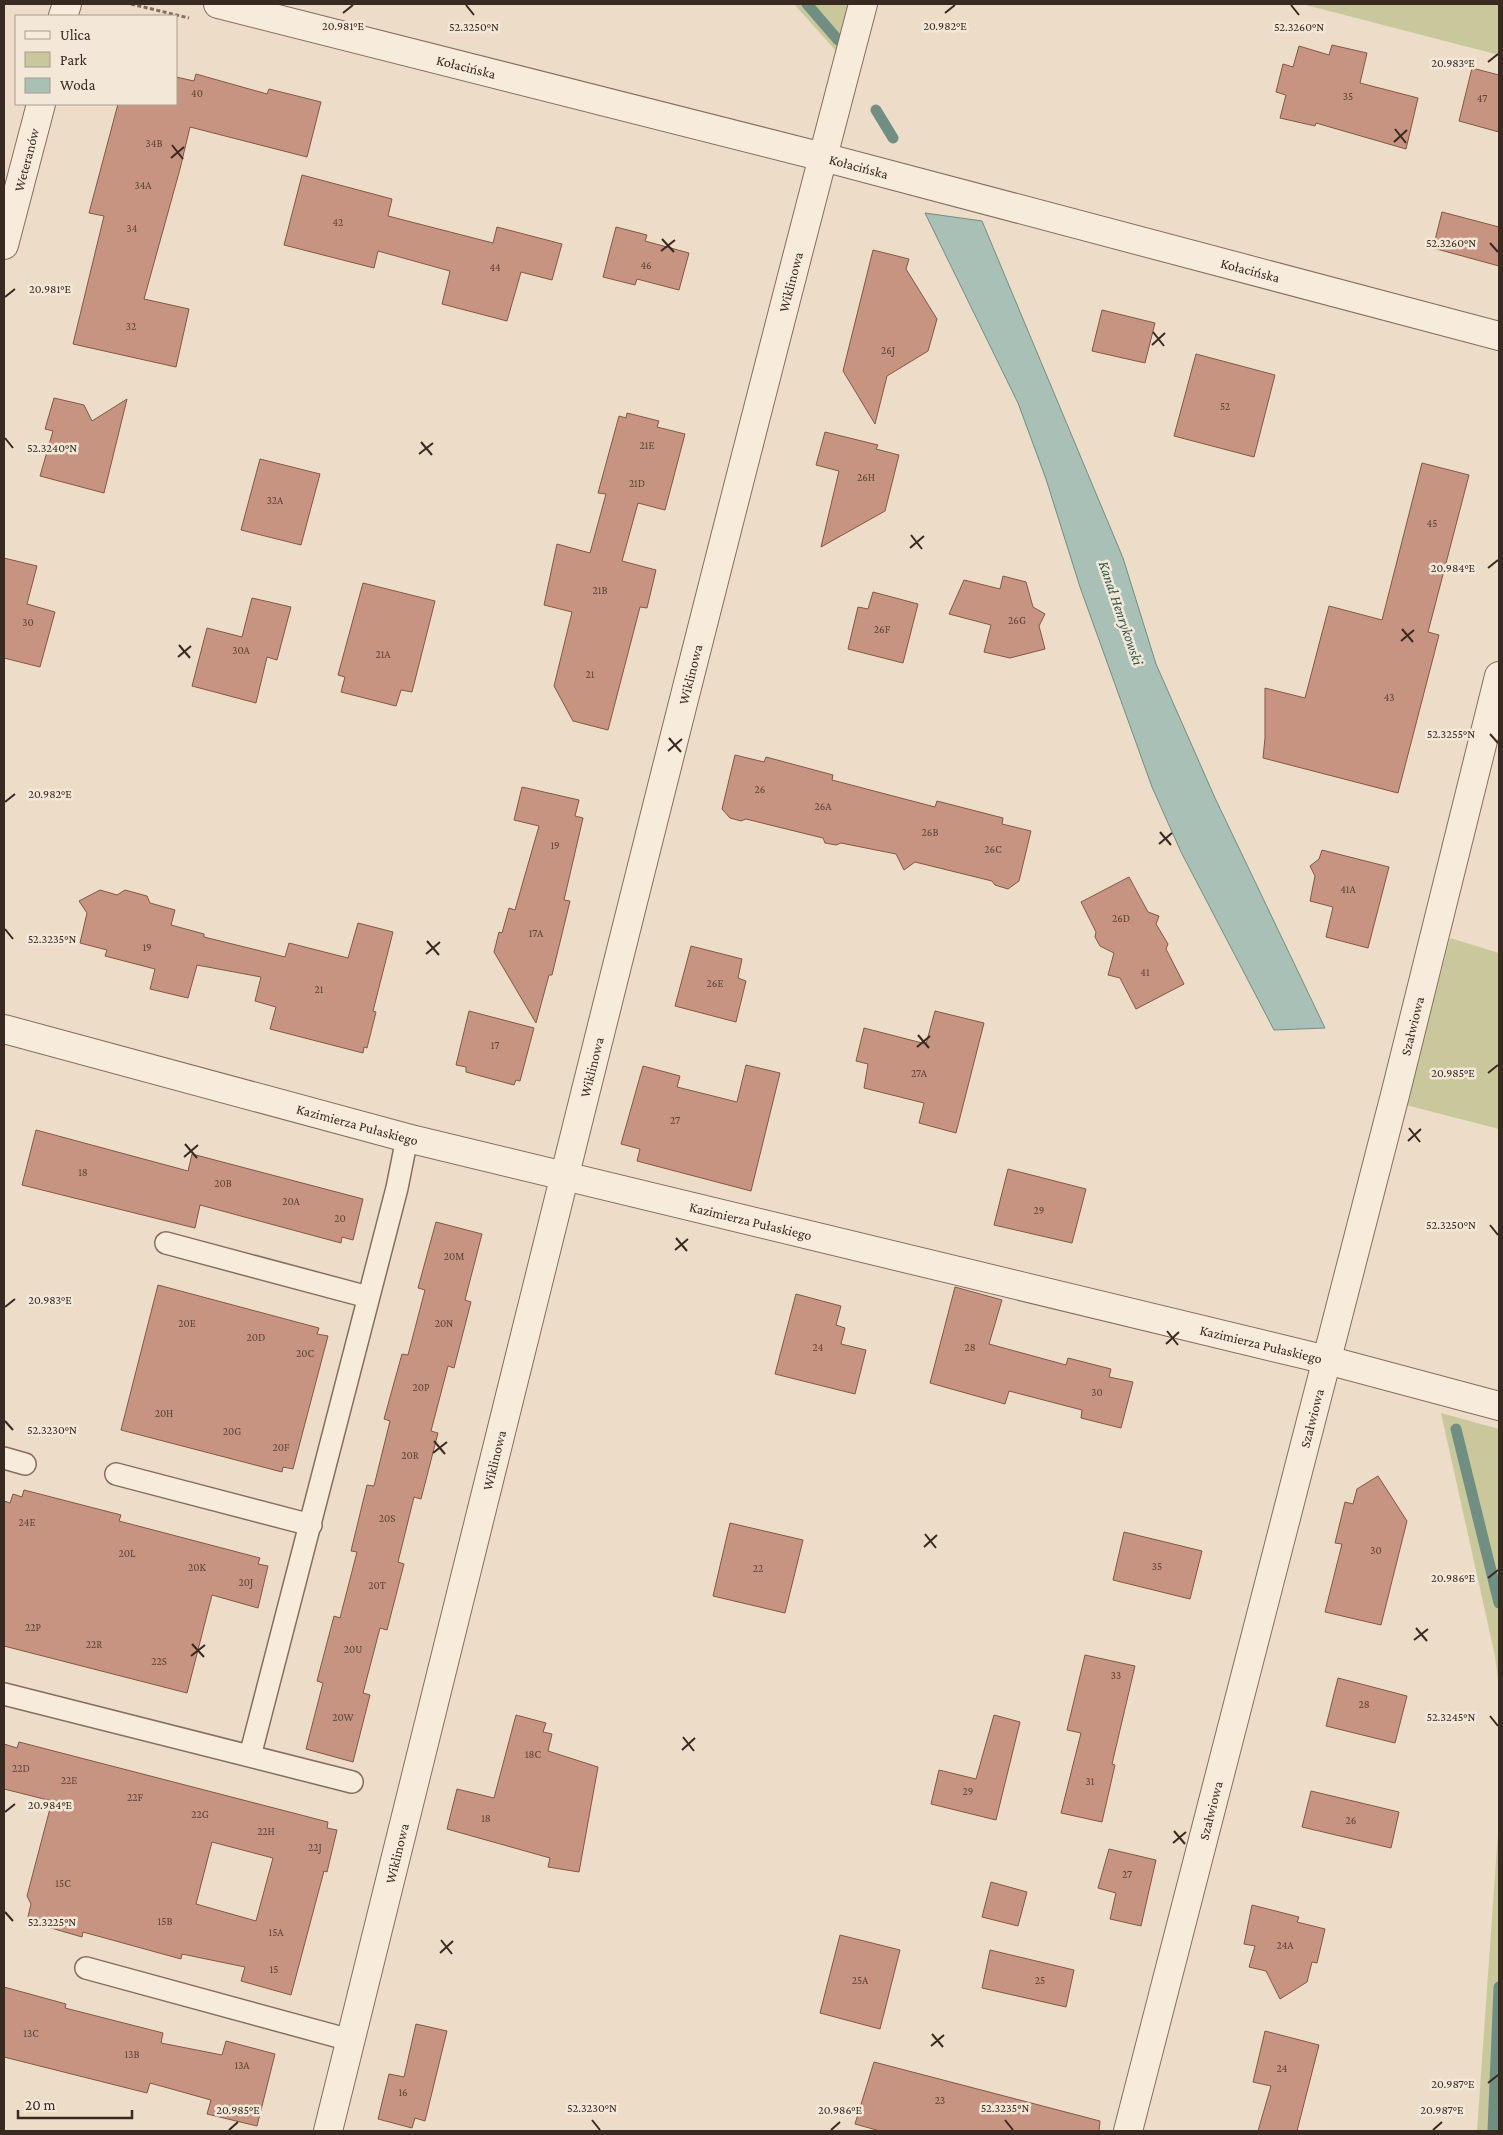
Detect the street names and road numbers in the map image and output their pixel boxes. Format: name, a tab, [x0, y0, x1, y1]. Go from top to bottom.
street label: Kołacińska	[435, 52, 498, 82]
street label: Weteranów	[10, 126, 43, 193]
street label: Kołacińska	[827, 151, 891, 182]
street label: Wiklinowa	[775, 250, 806, 314]
street label: Kołacińska	[1219, 255, 1282, 286]
street label: Wiklinowa	[675, 642, 706, 706]
street label: Szałwiowa	[1397, 994, 1427, 1057]
street label: Wiklinowa	[576, 1035, 607, 1099]
street label: Kazimierza Pułaskiego	[295, 1100, 420, 1148]
street label: Kazimierza Pułaskiego	[688, 1198, 814, 1243]
street label: Kazimierza Pułaskiego	[1198, 1322, 1324, 1367]
street label: Szałwiowa	[1296, 1387, 1327, 1450]
street label: Wiklinowa	[479, 1428, 509, 1492]
street label: Szałwiowa	[1195, 1779, 1226, 1842]
street label: Wiklinowa	[382, 1821, 412, 1885]

